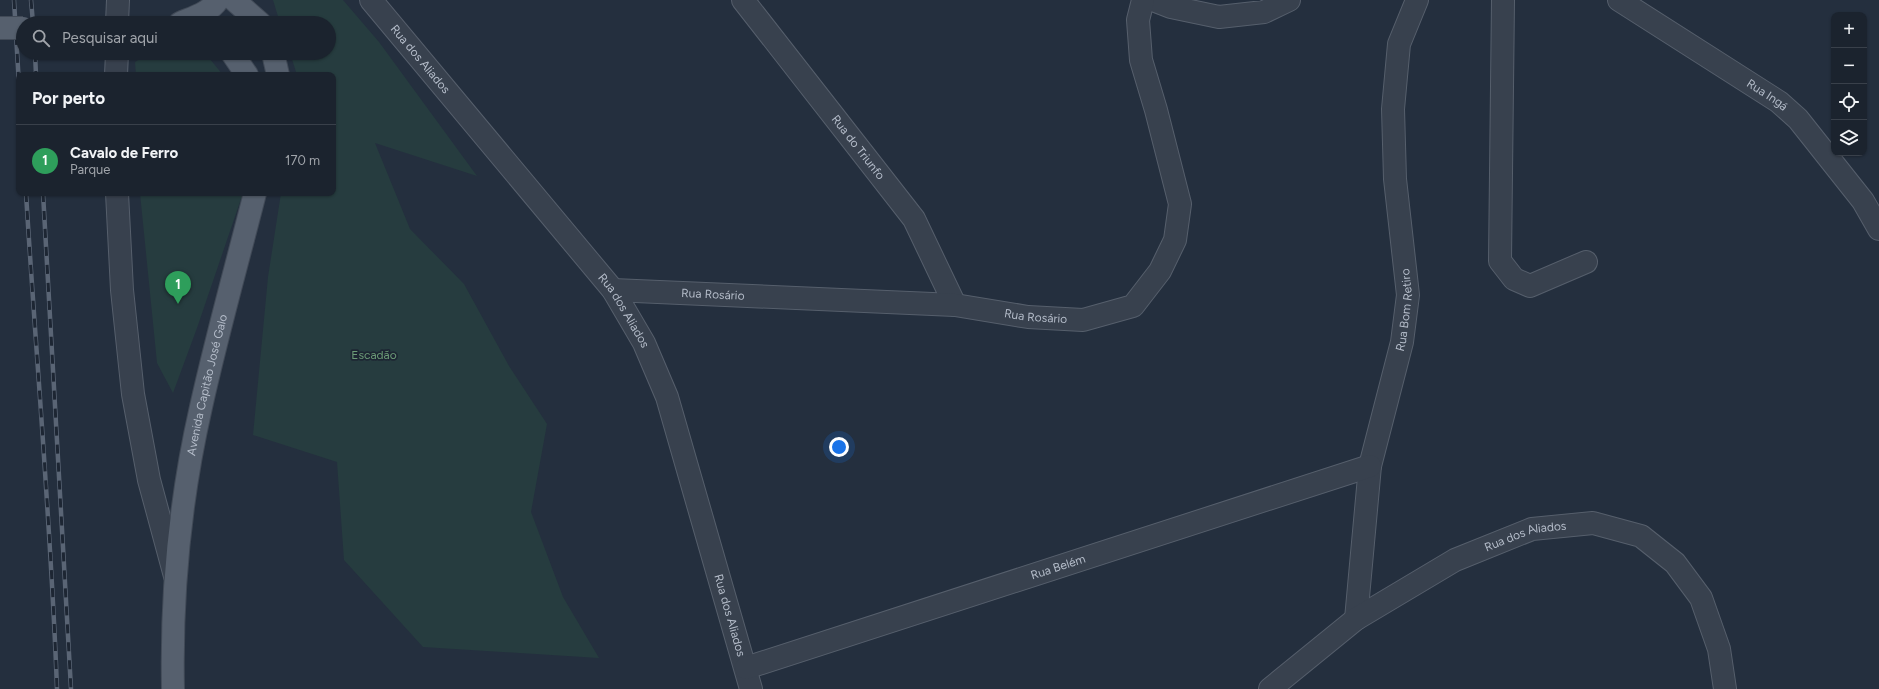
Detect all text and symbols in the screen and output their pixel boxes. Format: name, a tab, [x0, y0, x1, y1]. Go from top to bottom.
map controls	[1831, 12, 1867, 156]
button: +	[1831, 12, 1867, 48]
search box	[16, 16, 336, 60]
street label: Rua dos Aliados	[388, 22, 453, 97]
icon: search	[30, 27, 52, 49]
text: Pesquisar aqui	[62, 29, 158, 47]
button: −	[1831, 48, 1867, 84]
street label: Rua Ingá	[1744, 76, 1791, 114]
button: locate	[1831, 84, 1867, 120]
text: Por perto	[32, 88, 105, 108]
street label: Rua do Triunfo	[829, 112, 888, 182]
button: layers	[1831, 120, 1867, 156]
text: Cavalo de Ferro	[70, 144, 178, 162]
text: 1	[42, 153, 48, 168]
text: 170 m	[285, 153, 320, 168]
text: Parque	[70, 162, 110, 177]
street label: Rua Bom Retiro	[1393, 268, 1415, 353]
pin: 1	[165, 271, 191, 304]
street label: Rua dos Aliados	[595, 271, 652, 350]
street label: Rua Rosário	[681, 286, 745, 303]
street label: Rua Rosário	[1003, 306, 1068, 326]
street label: Avenida Capitão José Galo	[184, 313, 230, 457]
park label: Escadão	[351, 348, 397, 362]
your location	[829, 437, 849, 457]
street label: Rua dos Aliados	[1482, 519, 1567, 554]
street label: Rua Belém	[1029, 552, 1087, 582]
street label: Rua dos Aliados	[711, 572, 748, 659]

